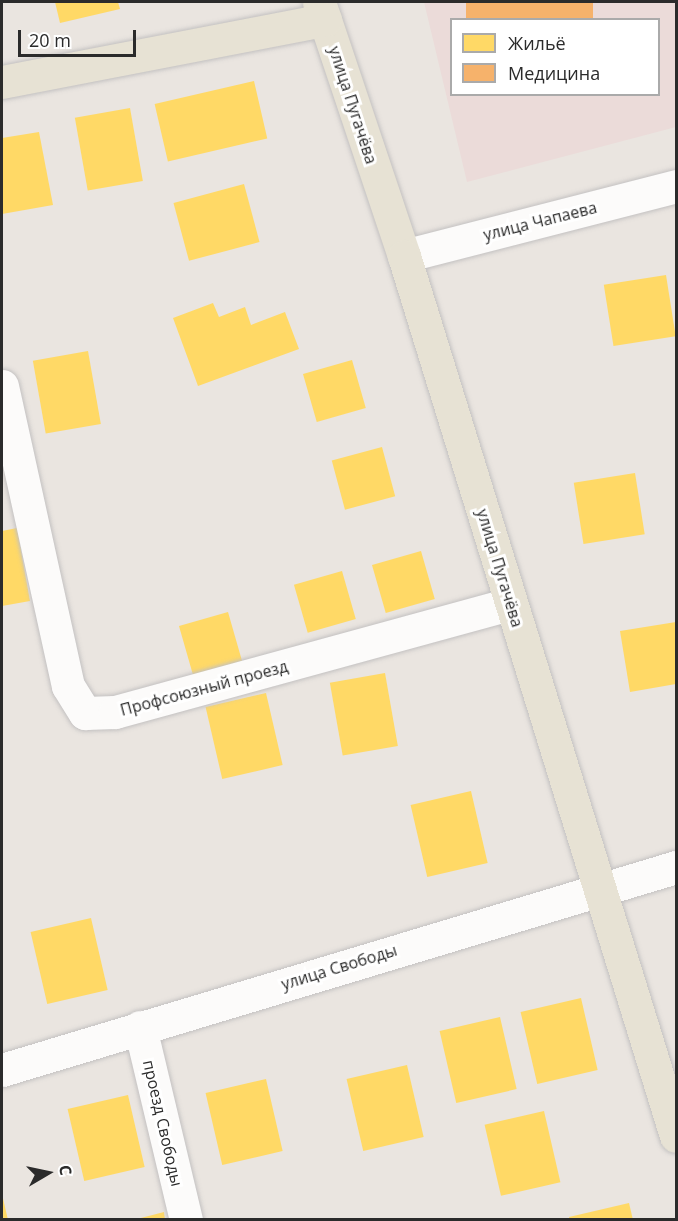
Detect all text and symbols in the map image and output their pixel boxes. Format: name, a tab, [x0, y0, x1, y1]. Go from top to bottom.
scale bar	[21, 18, 140, 56]
legend	[450, 18, 660, 96]
text: 20 m	[29, 28, 71, 52]
text: Жильё	[508, 31, 566, 55]
street label: улица Пугачёва	[325, 44, 381, 166]
text: Медицина	[508, 61, 600, 85]
street label: улица Чапаева	[481, 198, 599, 244]
street label: улица Пугачёва	[473, 507, 527, 629]
street label: Профсоюзный проезд	[118, 656, 290, 720]
street label: улица Свободы	[279, 940, 399, 994]
street label: проезд Свободы	[139, 1058, 187, 1188]
north arrow	[18, 1143, 78, 1203]
text: С	[54, 1163, 77, 1177]

